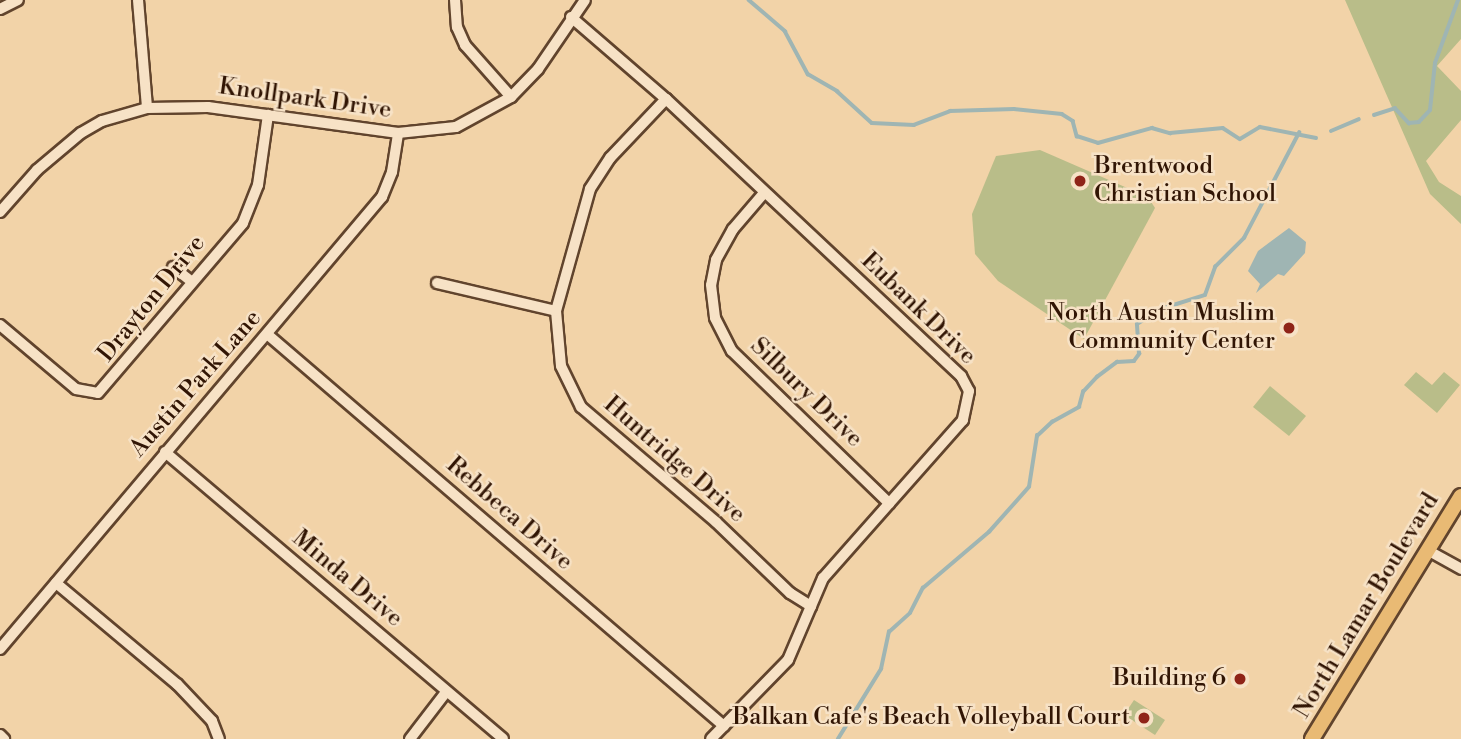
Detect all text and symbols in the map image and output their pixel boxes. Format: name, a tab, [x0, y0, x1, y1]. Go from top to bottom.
street label: Knollpark Drive	[217, 73, 393, 125]
place label: Brentwood Christian School	[1094, 153, 1276, 209]
marker: Brentwood Christian School	[1072, 173, 1088, 189]
street label: Drayton Drive	[92, 230, 212, 368]
street label: Eubank Drive	[854, 247, 982, 371]
place label: North Austin Muslim Community Center	[1047, 300, 1275, 356]
street label: Austin Park Lane	[124, 305, 268, 463]
marker: North Austin Muslim Community Center	[1281, 320, 1297, 336]
street label: Silbury Drive	[744, 332, 868, 454]
street label: Huntridge Drive	[597, 391, 751, 529]
street label: Rebbeca Drive	[440, 451, 578, 577]
street label: North Lamar Boulevard	[1288, 488, 1446, 724]
street label: Minda Drive	[286, 524, 408, 634]
place label: Building 6	[1113, 665, 1226, 693]
marker: Building 6	[1232, 671, 1248, 687]
place label: Balkan Cafe's Beach Volleyball Court	[733, 704, 1130, 732]
marker: Balkan Cafe's Beach Volleyball Court	[1136, 710, 1152, 726]

